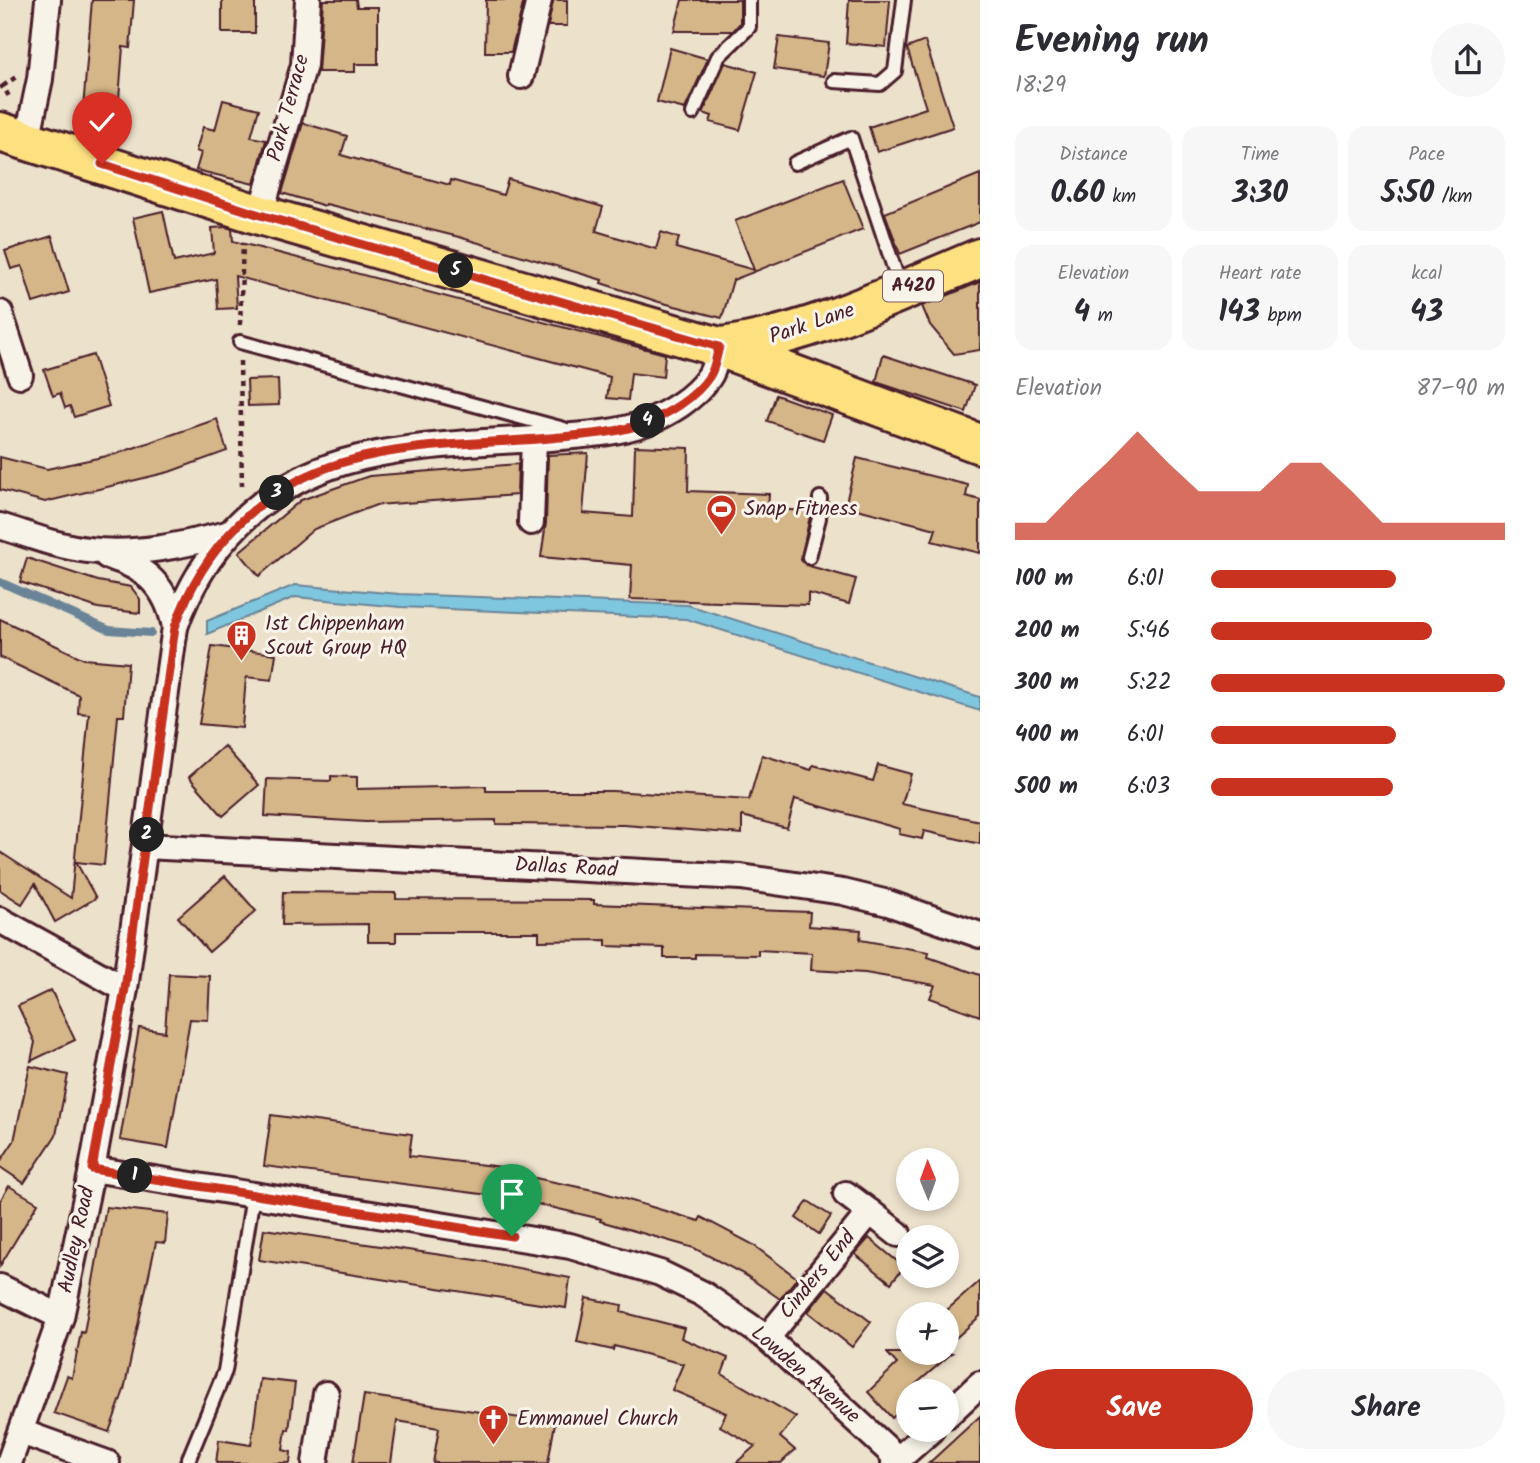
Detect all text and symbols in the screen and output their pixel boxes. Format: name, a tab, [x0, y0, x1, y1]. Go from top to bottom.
text: Evening run	[1015, 12, 1209, 72]
button: share	[1431, 23, 1505, 97]
street label: Park Terrace	[259, 50, 319, 165]
text: 18:29	[1015, 68, 1066, 104]
pin	[72, 92, 132, 164]
icon: check	[83, 103, 121, 141]
text: Distance	[1059, 140, 1127, 170]
text: Time	[1241, 140, 1279, 170]
text: Pace	[1409, 140, 1445, 170]
text: 0.60	[1050, 170, 1105, 218]
text: 3:30	[1232, 170, 1288, 218]
text: 5:50	[1381, 170, 1434, 218]
text: km	[1105, 182, 1136, 212]
text: /km	[1434, 182, 1472, 212]
pin: 5	[438, 254, 474, 288]
text: 5	[451, 255, 460, 285]
text: Elevation	[1057, 259, 1129, 289]
text: Heart rate	[1219, 259, 1301, 289]
text: kcal	[1411, 259, 1442, 289]
road number: A420	[883, 270, 943, 302]
text: 4	[1074, 289, 1090, 337]
text: 143	[1218, 289, 1260, 337]
text: 43	[1410, 289, 1443, 337]
street label: Park Lane	[765, 294, 860, 354]
text: m	[1090, 301, 1113, 331]
text: bpm	[1260, 301, 1302, 331]
text: Elevation	[1015, 371, 1102, 407]
text: 87–90 m	[1416, 371, 1505, 407]
pin: 4	[630, 404, 666, 438]
text: 4	[642, 405, 653, 435]
pin: 3	[260, 476, 294, 510]
text: 3	[271, 477, 282, 507]
sports icon: Snap Fitness	[704, 492, 738, 536]
place label: Snap Fitness	[744, 493, 857, 526]
text: 100 m	[1015, 561, 1073, 597]
text: 6:01	[1127, 561, 1164, 597]
place label: 1st Chippenham Scout Group HQ	[265, 608, 407, 665]
text: 200 m	[1015, 613, 1080, 649]
text: 5:46	[1127, 613, 1170, 649]
building icon: 1st Chippenham Scout Group HQ	[225, 619, 259, 663]
text: 300 m	[1015, 665, 1079, 701]
text: 5:22	[1127, 665, 1172, 701]
text: 400 m	[1015, 717, 1079, 753]
text: 6:01	[1127, 717, 1164, 753]
text: 500 m	[1015, 769, 1078, 805]
text: 6:03	[1127, 769, 1170, 805]
pin: 2	[130, 818, 164, 852]
text: 2	[141, 819, 152, 849]
street label: Dallas Road	[514, 849, 619, 887]
north arrow	[896, 1148, 959, 1211]
map controls	[896, 1148, 959, 1442]
pin: 1	[118, 1158, 152, 1194]
text: 1	[132, 1160, 137, 1190]
pin	[482, 1164, 542, 1236]
icon: arrive	[493, 1175, 531, 1213]
street label: Audley Road	[50, 1183, 105, 1296]
street label: Cinders End	[772, 1223, 865, 1327]
button: layers	[896, 1225, 959, 1288]
button: +	[896, 1302, 959, 1365]
street label: Lowden Avenue	[743, 1318, 868, 1433]
button: Save	[1015, 1369, 1253, 1449]
button: Share	[1267, 1369, 1505, 1449]
button: −	[896, 1379, 959, 1442]
church icon: Emmanuel Church	[477, 1402, 511, 1446]
place label: Emmanuel Church	[517, 1403, 678, 1436]

